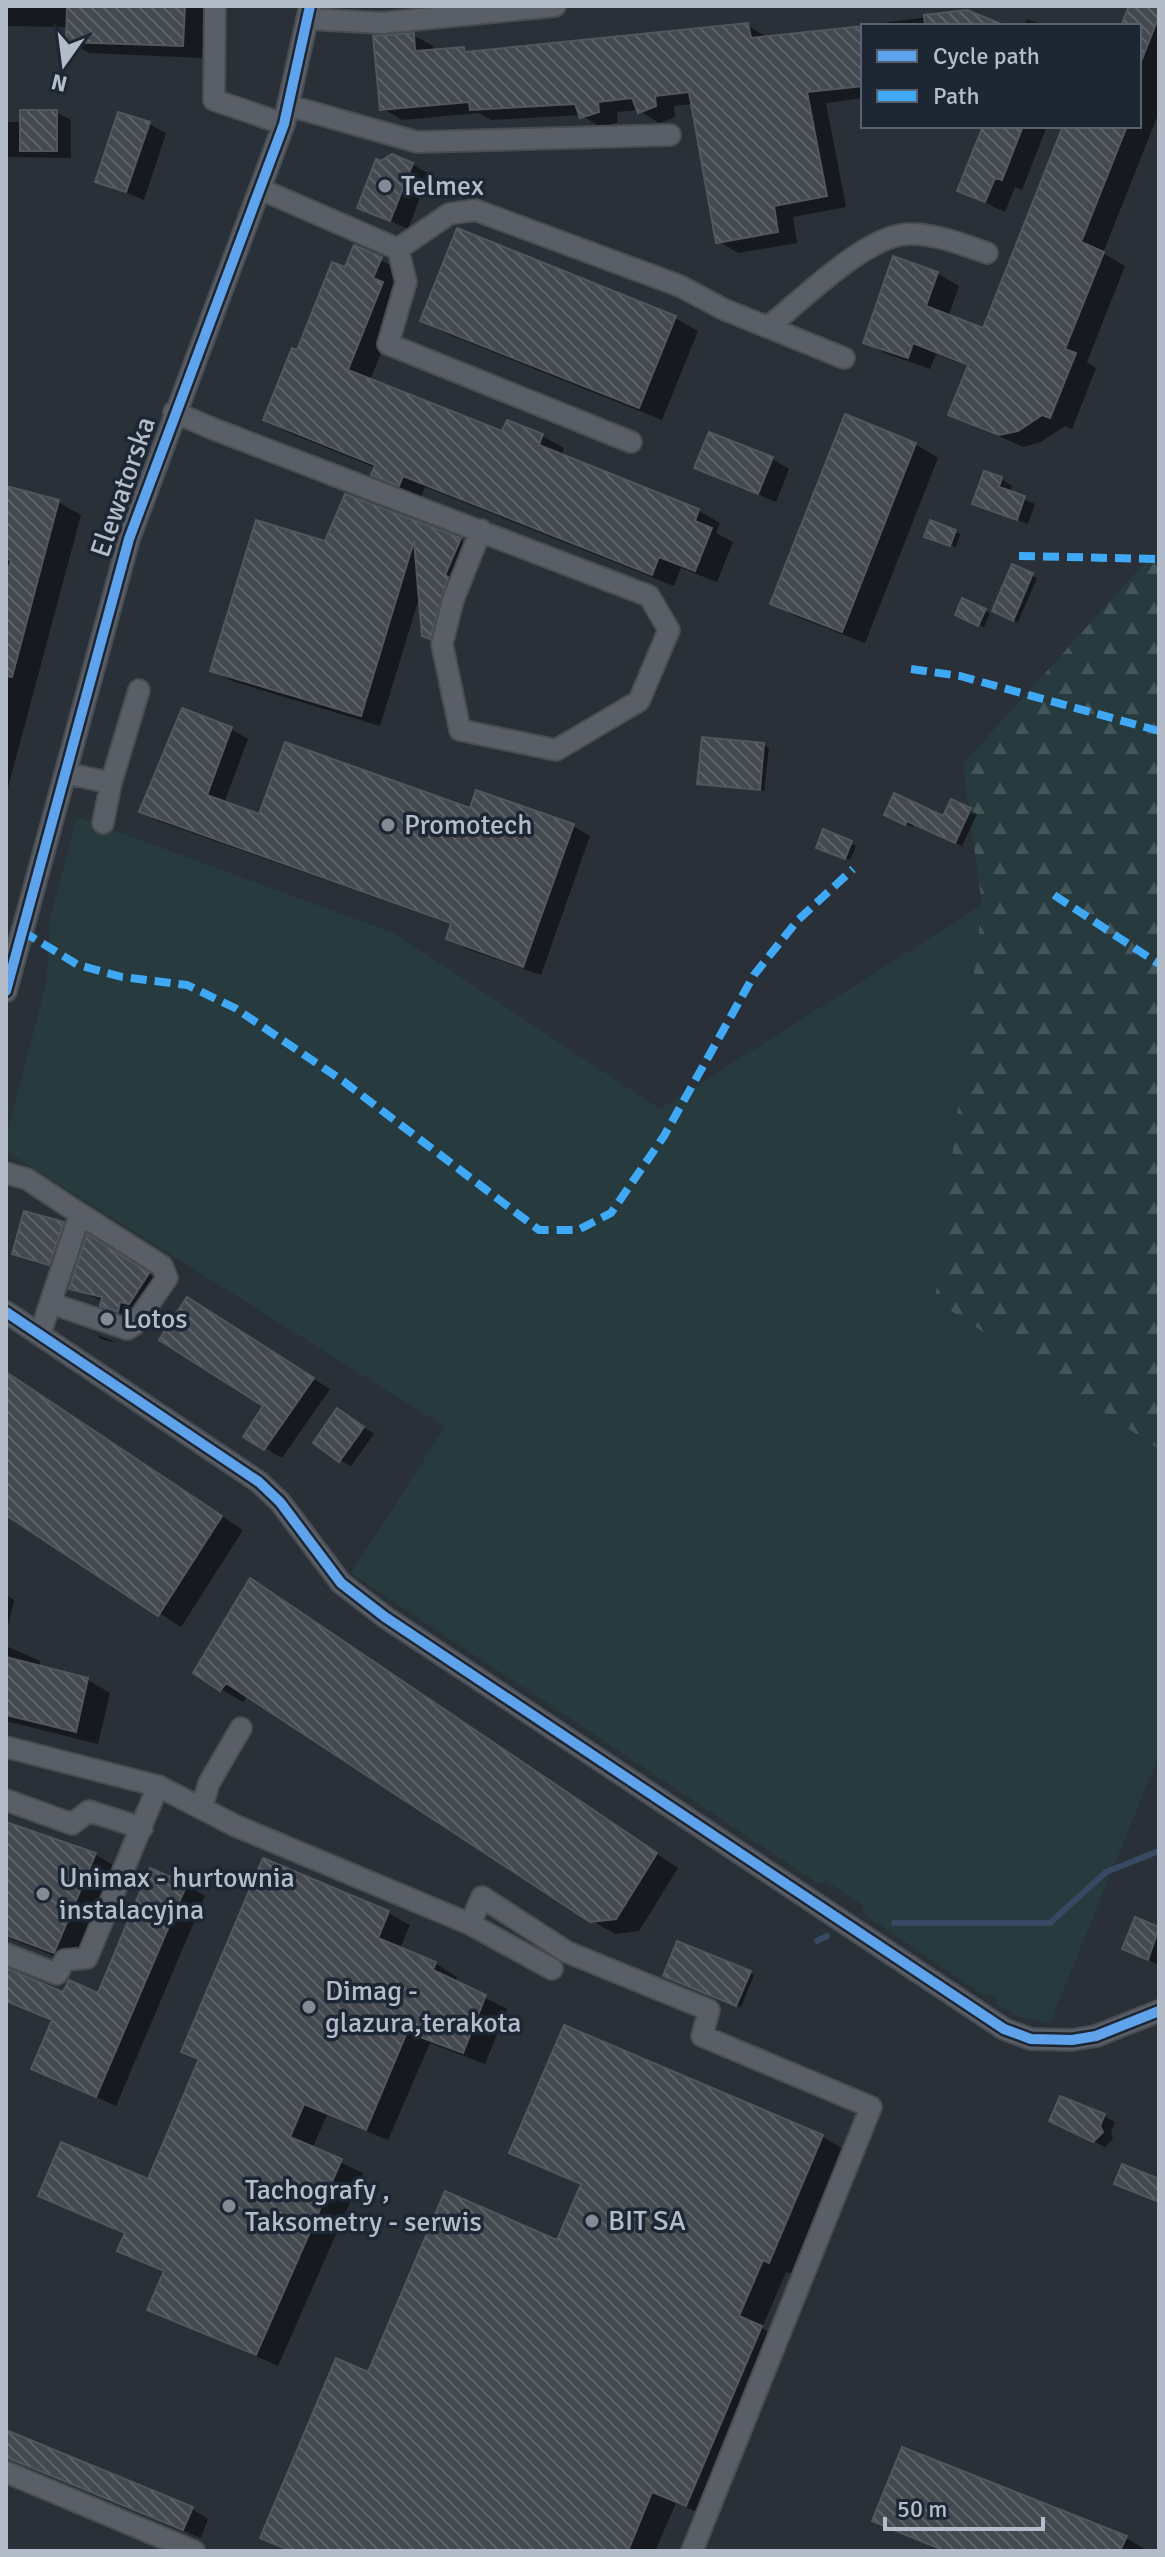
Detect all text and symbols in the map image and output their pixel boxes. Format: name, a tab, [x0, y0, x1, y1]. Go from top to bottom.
north arrow	[24, 24, 104, 104]
legend	[861, 24, 1141, 128]
text: Cycle path	[933, 41, 1040, 71]
text: N	[49, 68, 70, 98]
text: Path	[933, 81, 979, 111]
place label: Telmex	[401, 169, 484, 203]
marker: Telmex	[376, 177, 394, 195]
street label: Elewatorska	[83, 412, 163, 562]
place label: Promotech	[404, 808, 532, 842]
marker: Promotech	[379, 816, 397, 834]
place label: Lotos	[123, 1302, 188, 1336]
marker: Lotos	[98, 1310, 116, 1328]
place label: Unimax - hurtownia instalacyjna	[59, 1861, 295, 1927]
marker: Unimax - hurtownia instalacyjna	[34, 1885, 52, 1903]
place label: Dimag - glazura,terakota	[325, 1974, 522, 2040]
marker: Dimag - glazura,terakota	[300, 1998, 318, 2016]
place label: Tachografy , Taksometry - serwis	[245, 2173, 482, 2239]
marker: Tachografy , Taksometry - serwis	[220, 2197, 238, 2215]
place label: BIT SA	[608, 2204, 686, 2238]
marker: BIT SA	[583, 2212, 601, 2230]
scale bar	[885, 2481, 1043, 2531]
text: 50 m	[897, 2494, 947, 2524]

